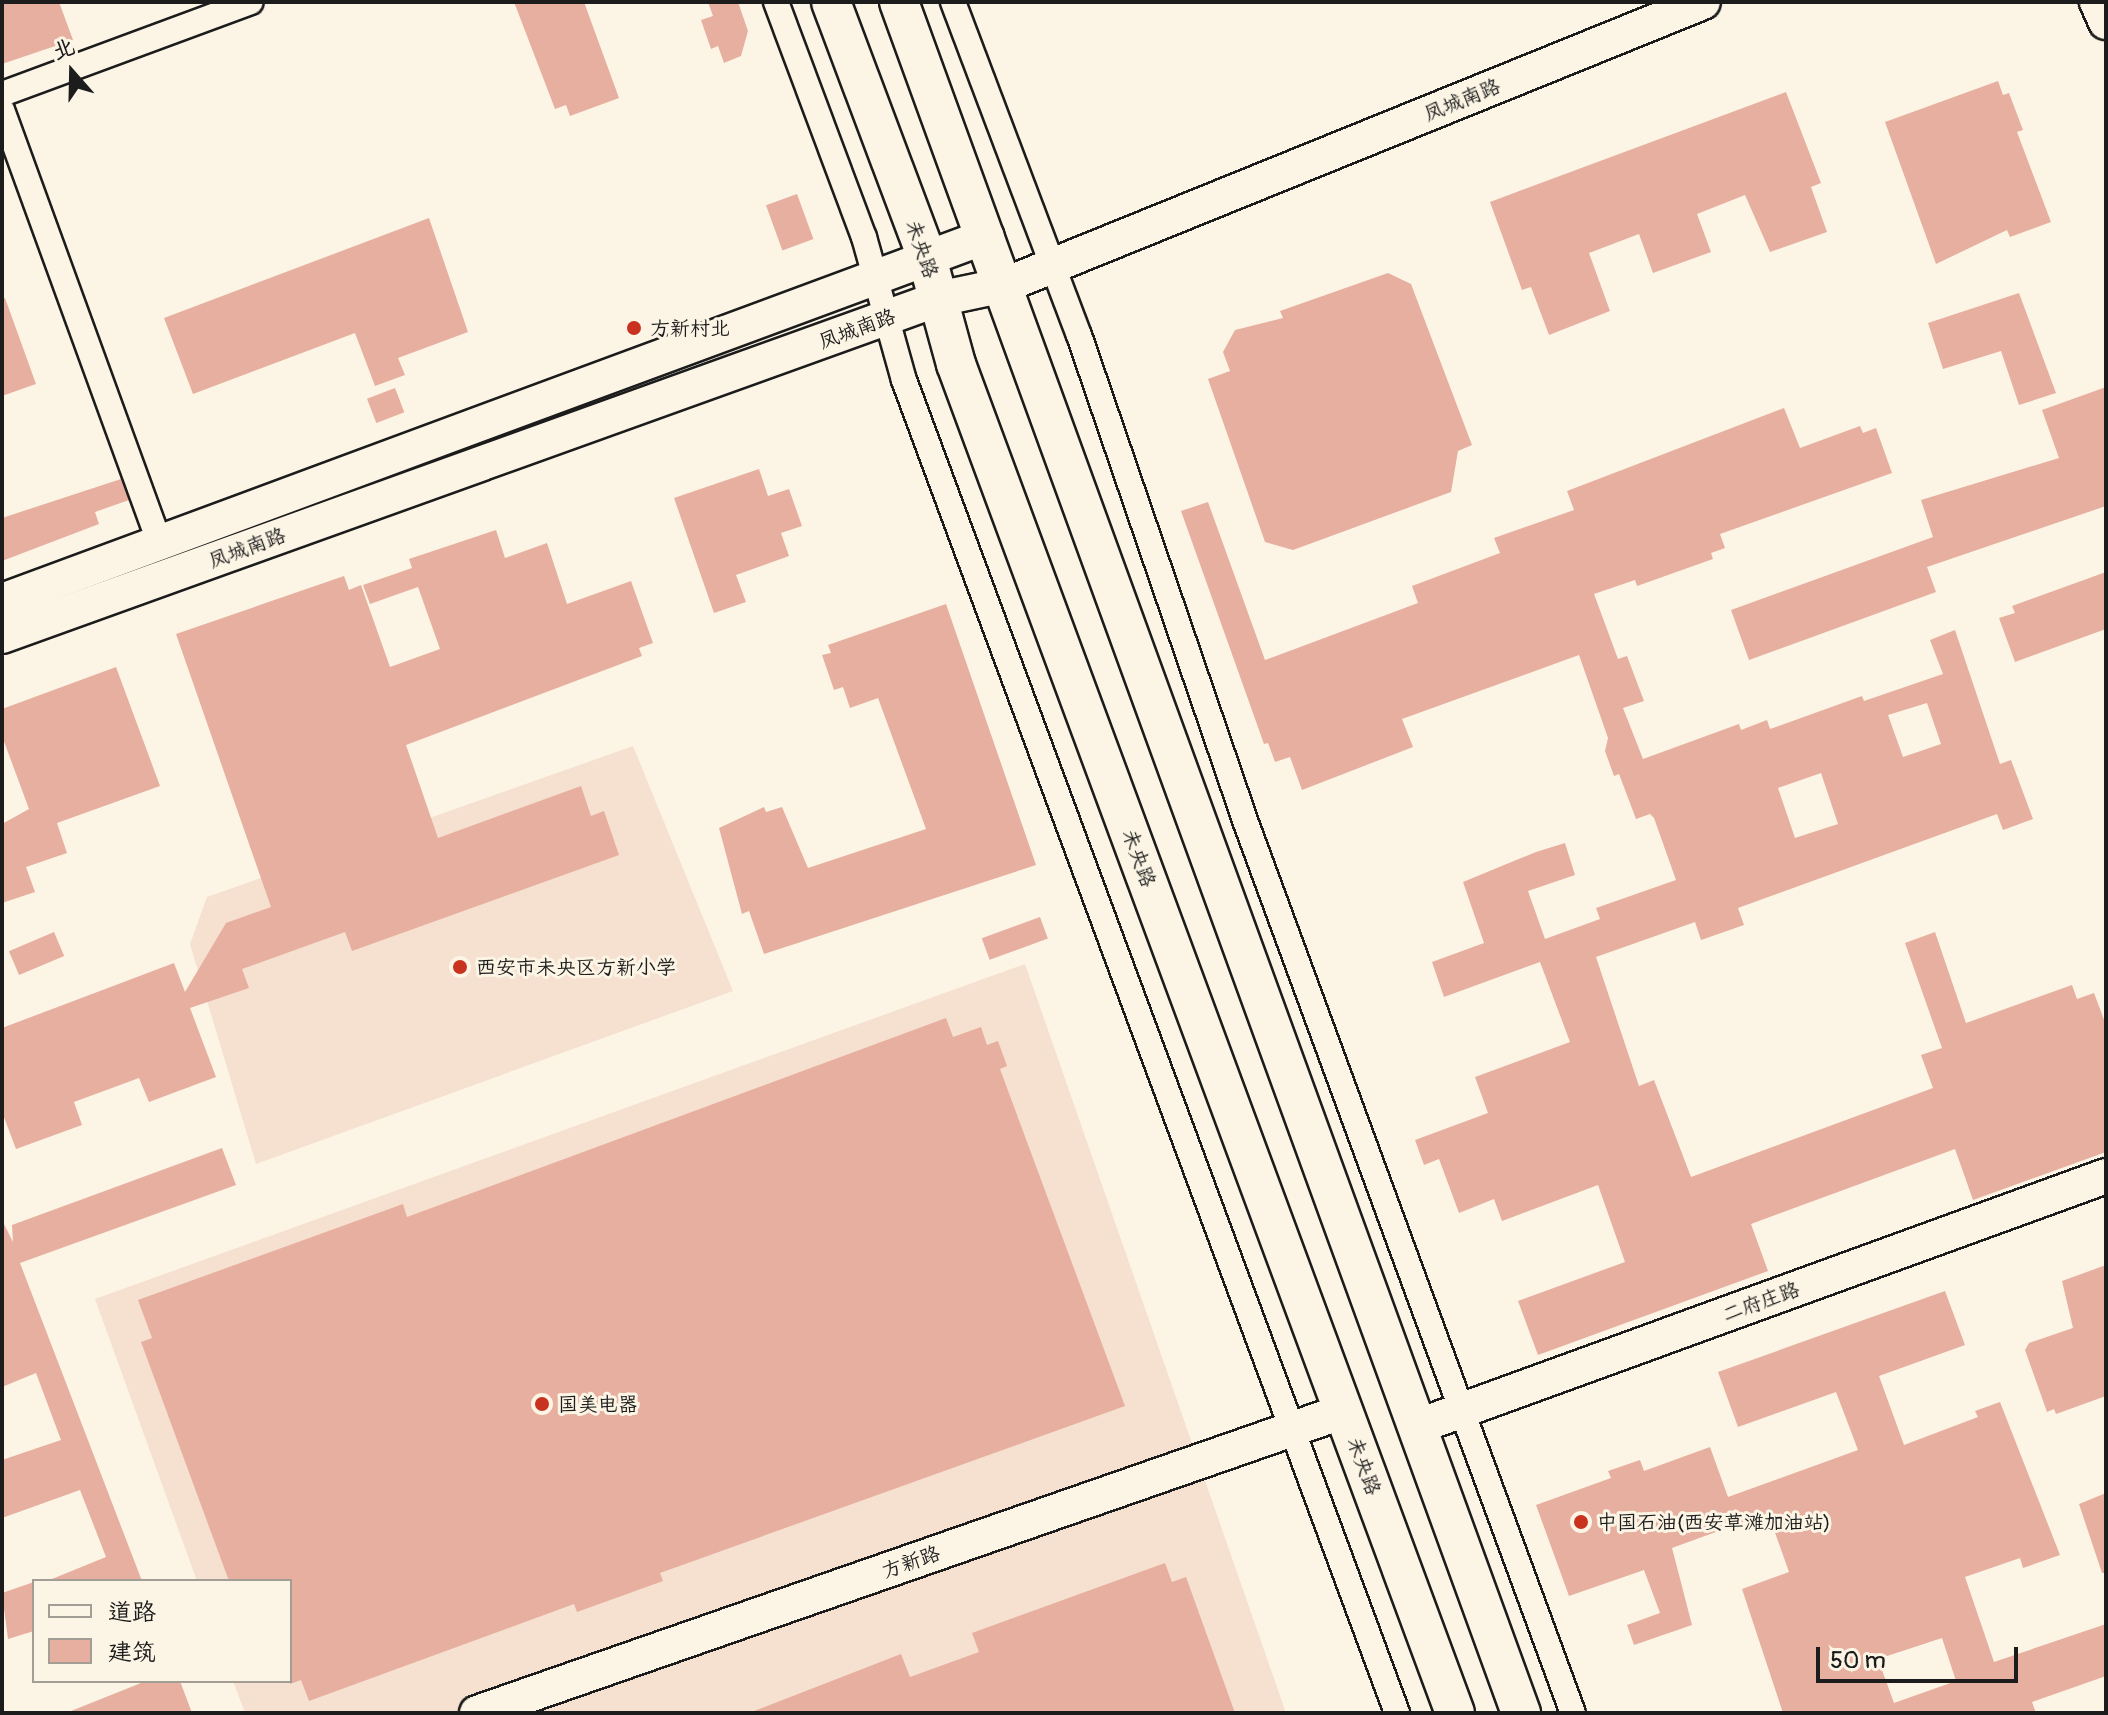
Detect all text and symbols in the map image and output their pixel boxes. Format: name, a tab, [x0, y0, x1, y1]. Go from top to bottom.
north arrow	[32, 32, 112, 112]
text: 北	[49, 33, 79, 66]
street label: 凤城南路	[1420, 74, 1504, 126]
street label: 未央路	[901, 217, 943, 281]
street label: 凤城南路	[815, 304, 899, 354]
place label: 方新村北	[650, 316, 730, 340]
marker: 方新村北	[625, 319, 643, 337]
street label: 凤城南路	[205, 523, 289, 573]
street label: 未央路	[1117, 826, 1161, 890]
place label: 西安市未央区方新小学	[476, 955, 676, 979]
marker: 西安市未央区方新小学	[451, 958, 469, 976]
street label: 二府庄路	[1719, 1277, 1803, 1327]
place label: 国美电器	[558, 1392, 638, 1416]
marker: 国美电器	[533, 1395, 551, 1413]
street label: 未央路	[1342, 1434, 1386, 1498]
place label: 中国石油(西安草滩加油站)	[1597, 1510, 1830, 1534]
marker: 中国石油(西安草滩加油站)	[1572, 1513, 1590, 1531]
street label: 方新路	[879, 1541, 943, 1583]
legend	[32, 1579, 292, 1683]
text: 道路	[108, 1598, 156, 1627]
scale bar	[1820, 1631, 2022, 1681]
text: 建筑	[108, 1638, 156, 1667]
text: 50 m	[1830, 1646, 1886, 1675]

